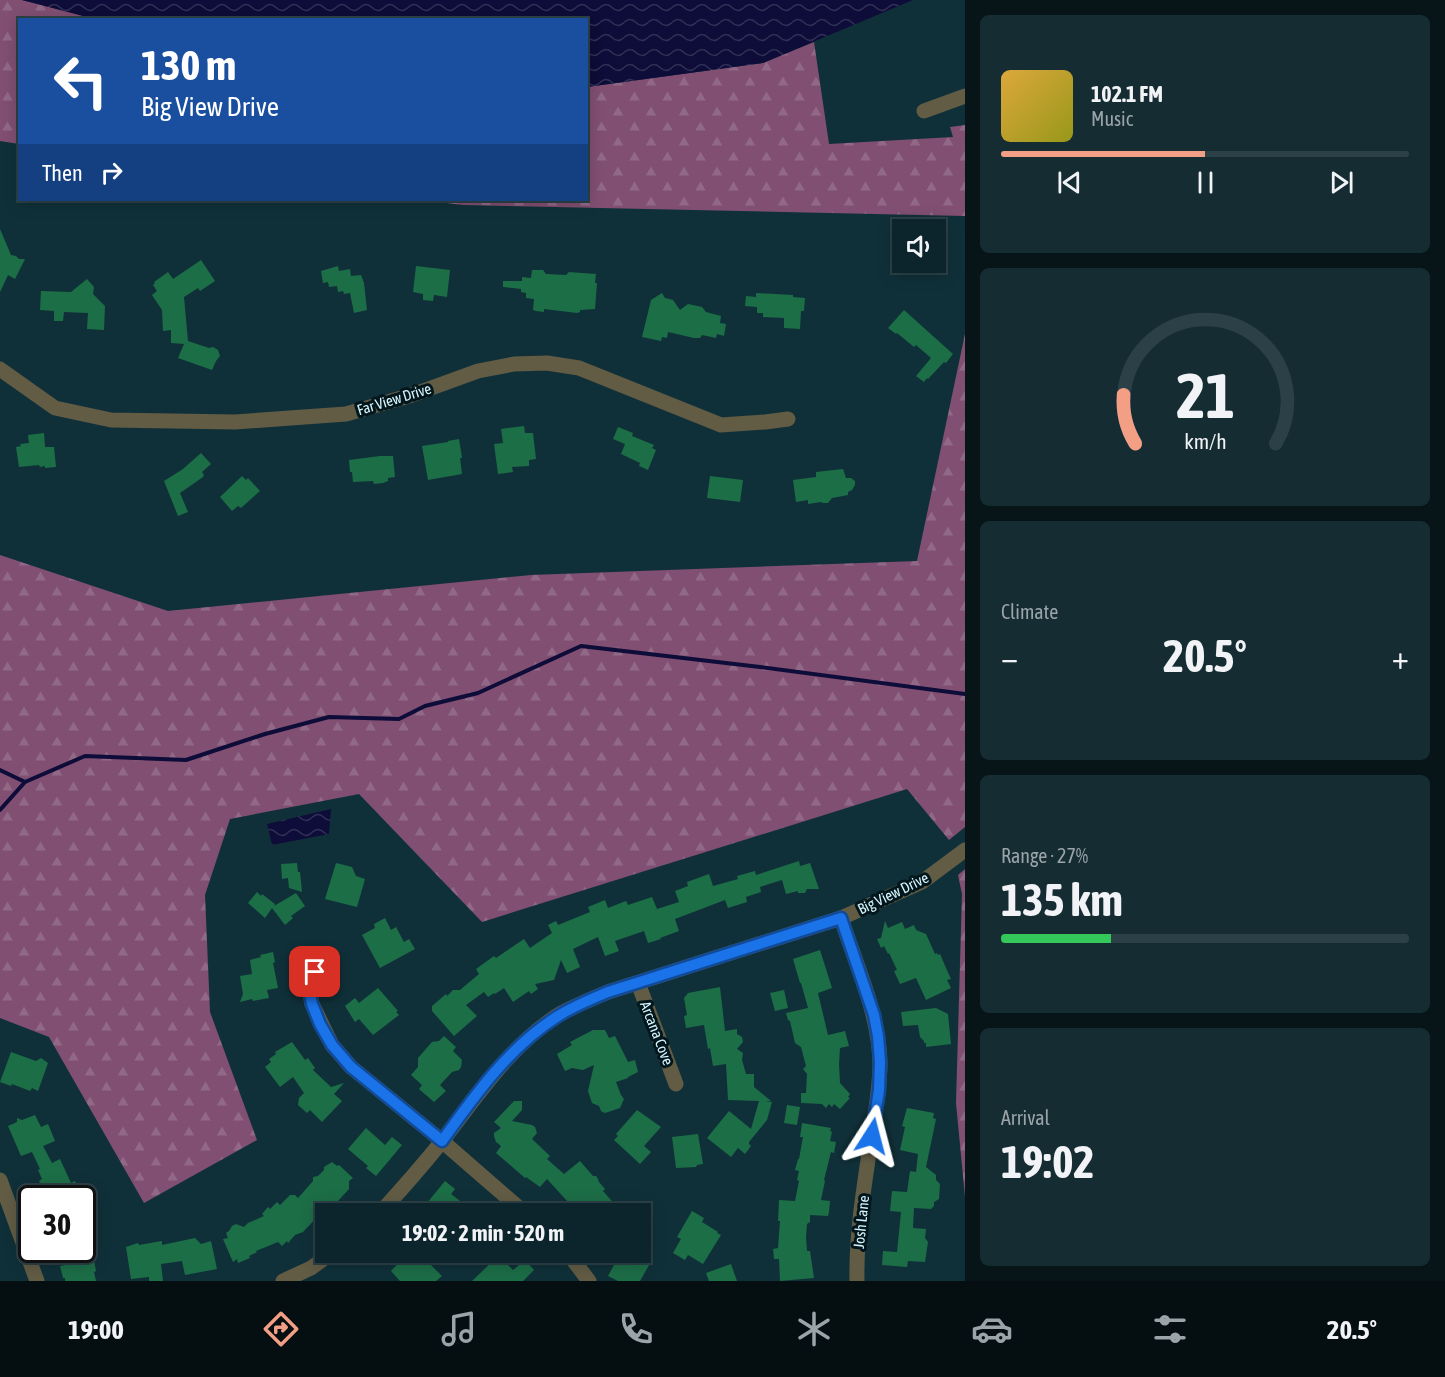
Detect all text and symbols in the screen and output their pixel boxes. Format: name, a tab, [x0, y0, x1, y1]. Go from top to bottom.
text: 130 m	[141, 41, 236, 89]
icon: left	[42, 42, 120, 120]
text: 102.1 FM	[1091, 81, 1163, 107]
text: Big View Drive	[141, 91, 279, 122]
text: Music	[1091, 107, 1133, 130]
icon: right	[95, 156, 128, 189]
text: Then	[42, 160, 83, 186]
icon: previous	[1053, 166, 1086, 199]
icon: pause	[1189, 166, 1222, 199]
icon: next	[1325, 166, 1358, 199]
map controls	[892, 219, 946, 273]
button: sound	[892, 219, 946, 273]
text: 21	[1176, 360, 1234, 431]
street label: Far View Drive	[355, 380, 433, 418]
text: km/h	[1184, 430, 1226, 455]
text: Climate	[1001, 600, 1058, 623]
text: 20.5°	[1163, 630, 1247, 682]
text: −	[1001, 638, 1018, 676]
text: +	[1392, 638, 1409, 676]
text: Range · 27%	[1001, 844, 1088, 867]
street label: Big View Drive	[855, 868, 931, 917]
text: 135 km	[1001, 874, 1123, 926]
pin	[289, 946, 340, 997]
icon: arrive	[298, 955, 331, 988]
street label: Arcana Cove	[637, 999, 677, 1068]
position arrow	[840, 1104, 904, 1168]
text: Arrival	[1001, 1106, 1050, 1129]
text: 19:02	[1001, 1136, 1095, 1188]
speed limit sign: 30	[18, 1185, 96, 1263]
street label: Josh Lane	[850, 1194, 872, 1249]
text: 19:02 · 2 min · 520 m	[402, 1220, 564, 1246]
icon: directions	[260, 1308, 302, 1350]
icon: music	[438, 1308, 480, 1350]
icon: phone	[615, 1308, 657, 1350]
icon: climate	[793, 1308, 835, 1350]
icon: car	[971, 1308, 1013, 1350]
icon: filters	[1149, 1308, 1191, 1350]
text: 19:00	[68, 1314, 124, 1345]
text: 20.5°	[1327, 1314, 1377, 1345]

